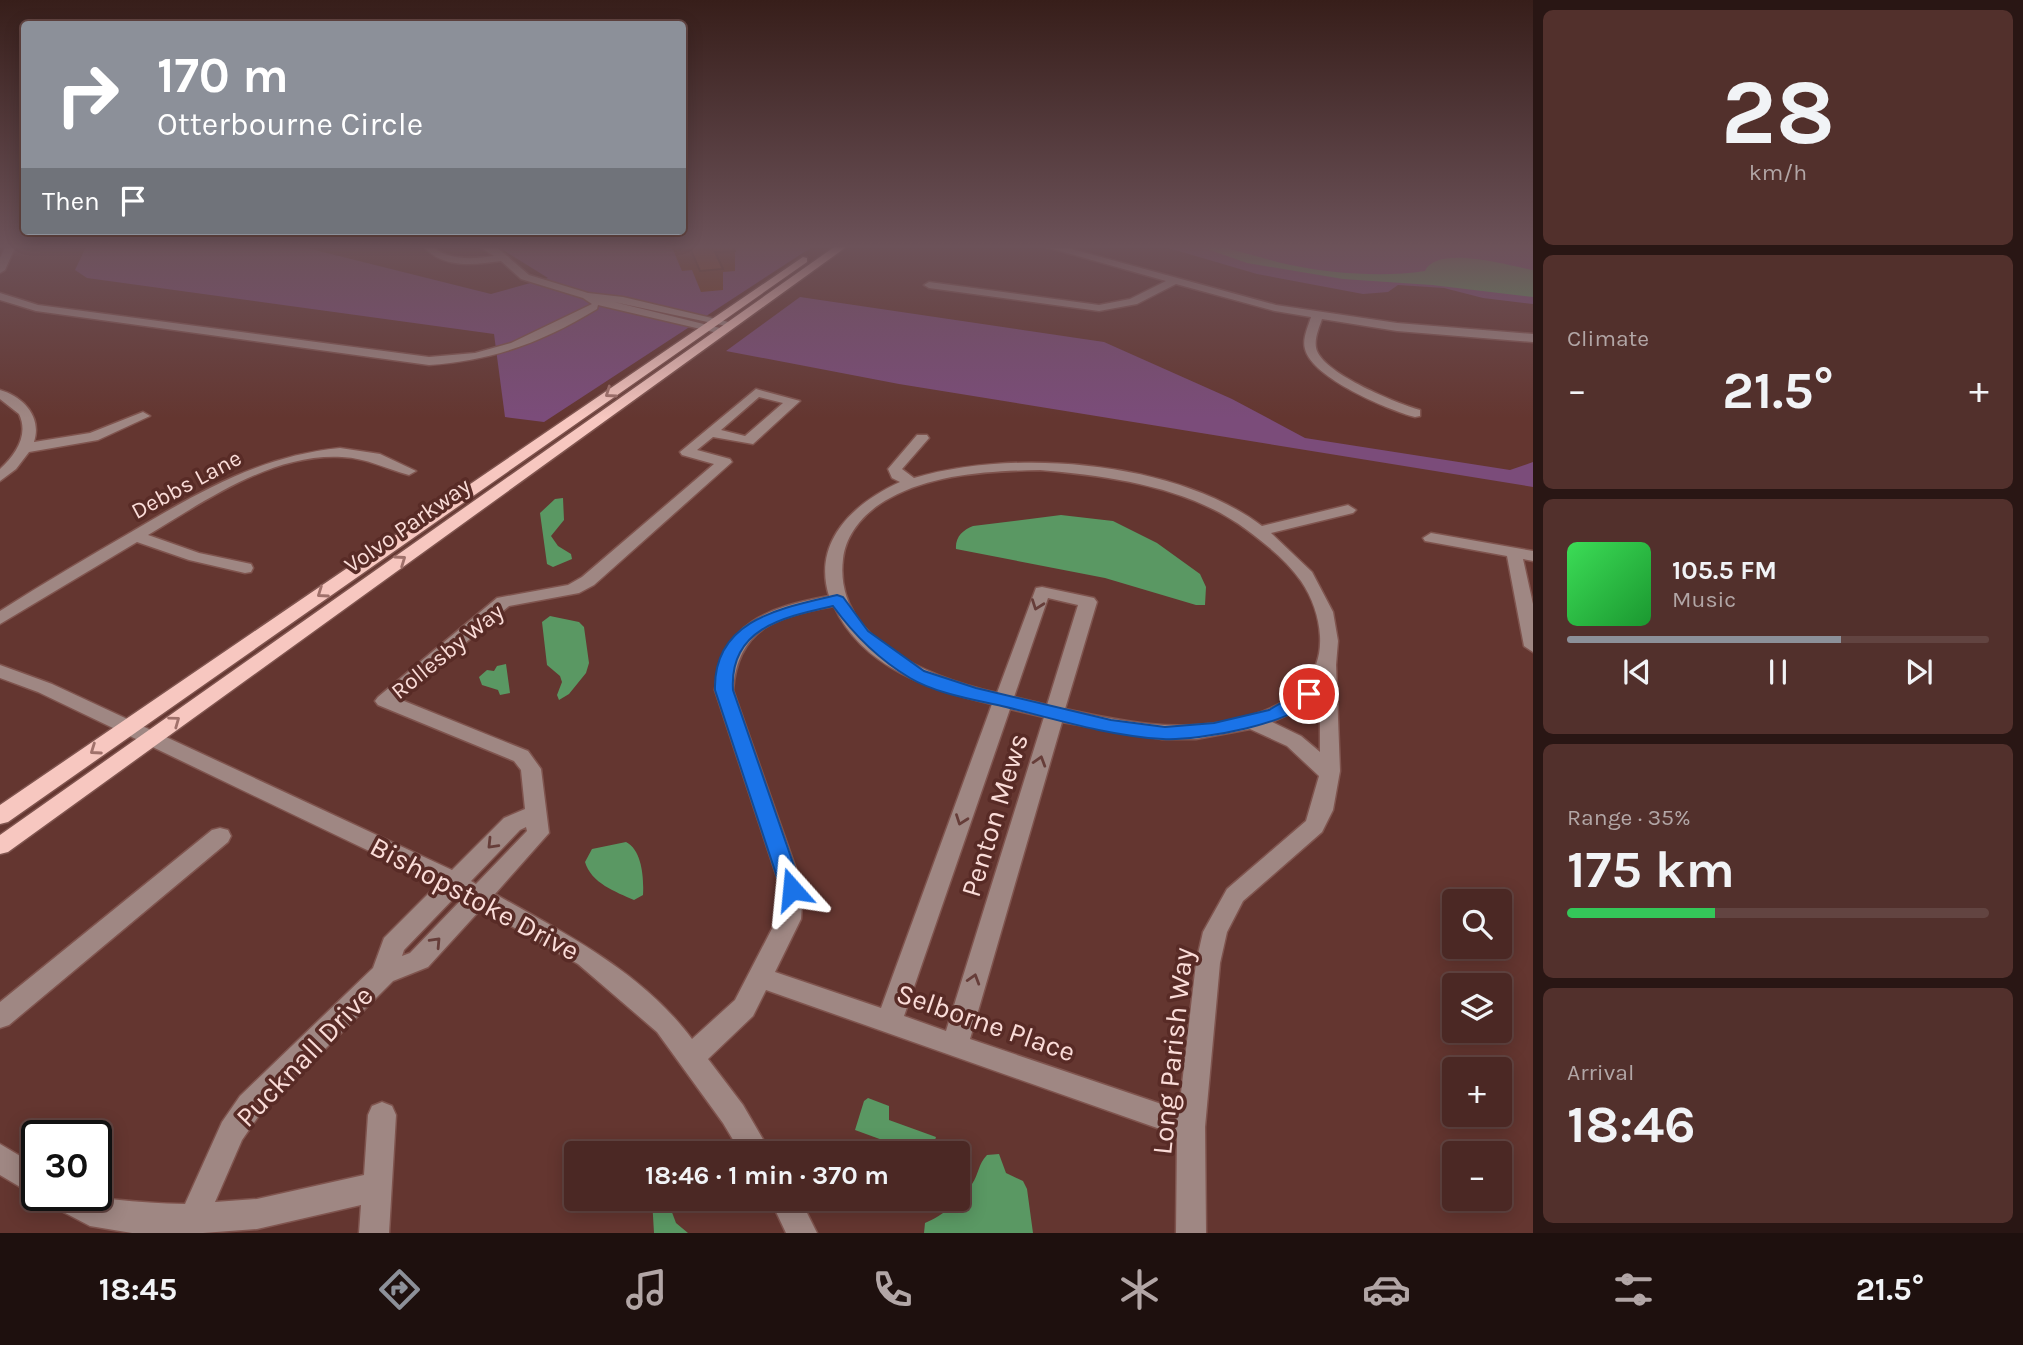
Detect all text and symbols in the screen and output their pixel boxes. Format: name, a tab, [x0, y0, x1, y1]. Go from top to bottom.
text: 170 m	[157, 47, 289, 104]
icon: right	[42, 49, 133, 140]
text: 28	[1721, 60, 1835, 166]
text: Otterbourne Circle	[157, 106, 423, 143]
text: km/h	[1749, 159, 1807, 186]
icon: arrive	[114, 182, 152, 220]
text: Then	[42, 186, 100, 217]
text: Climate	[1567, 325, 1649, 352]
text: 21.5°	[1722, 360, 1834, 421]
text: −	[1567, 368, 1587, 413]
text: +	[1969, 368, 1989, 413]
one-way arrow	[605, 385, 618, 397]
street label: Debbs Lane	[127, 444, 246, 525]
street label: Volvo Parkway	[339, 472, 476, 579]
text: 105.5 FM	[1672, 555, 1777, 586]
one-way arrow	[393, 556, 406, 569]
one-way arrow	[317, 585, 330, 597]
text: Music	[1672, 586, 1736, 613]
street label: Rollesby Way	[386, 598, 509, 705]
one-way arrow	[1032, 599, 1046, 611]
icon: previous	[1618, 653, 1656, 691]
icon: pause	[1759, 653, 1797, 691]
icon: next	[1900, 653, 1938, 691]
pin	[1279, 664, 1339, 724]
icon: arrive	[1290, 675, 1328, 713]
one-way arrow	[168, 717, 180, 729]
street label: Penton Mews	[954, 729, 1035, 901]
one-way arrow	[90, 742, 103, 754]
one-way arrow	[1031, 756, 1046, 768]
text: Range · 35%	[1567, 804, 1691, 831]
one-way arrow	[955, 813, 969, 825]
street label: Bishopstoke Drive	[365, 829, 585, 967]
one-way arrow	[488, 835, 501, 848]
text: 175 km	[1567, 839, 1735, 900]
position arrow	[755, 852, 829, 926]
map controls	[1442, 889, 1512, 1211]
button: search	[1442, 889, 1512, 959]
one-way arrow	[428, 937, 441, 950]
street label: Long Parish Way	[1145, 946, 1200, 1156]
one-way arrow	[966, 973, 981, 985]
button: layers	[1442, 973, 1512, 1043]
street label: Selborne Place	[892, 976, 1079, 1068]
street label: Pucknall Drive	[229, 979, 380, 1134]
button: +	[1442, 1057, 1512, 1127]
text: Arrival	[1567, 1059, 1634, 1086]
text: 18:46	[1567, 1094, 1696, 1155]
speed limit sign: 30	[21, 1120, 112, 1211]
button: −	[1442, 1141, 1512, 1211]
text: 18:46 · 1 min · 370 m	[645, 1160, 889, 1191]
icon: directions	[375, 1265, 424, 1314]
icon: music	[622, 1265, 671, 1314]
icon: phone	[868, 1265, 917, 1314]
icon: climate	[1115, 1265, 1164, 1314]
icon: car	[1362, 1265, 1411, 1314]
icon: filters	[1609, 1265, 1658, 1314]
text: 18:45	[99, 1271, 177, 1308]
text: 21.5°	[1855, 1271, 1924, 1308]

